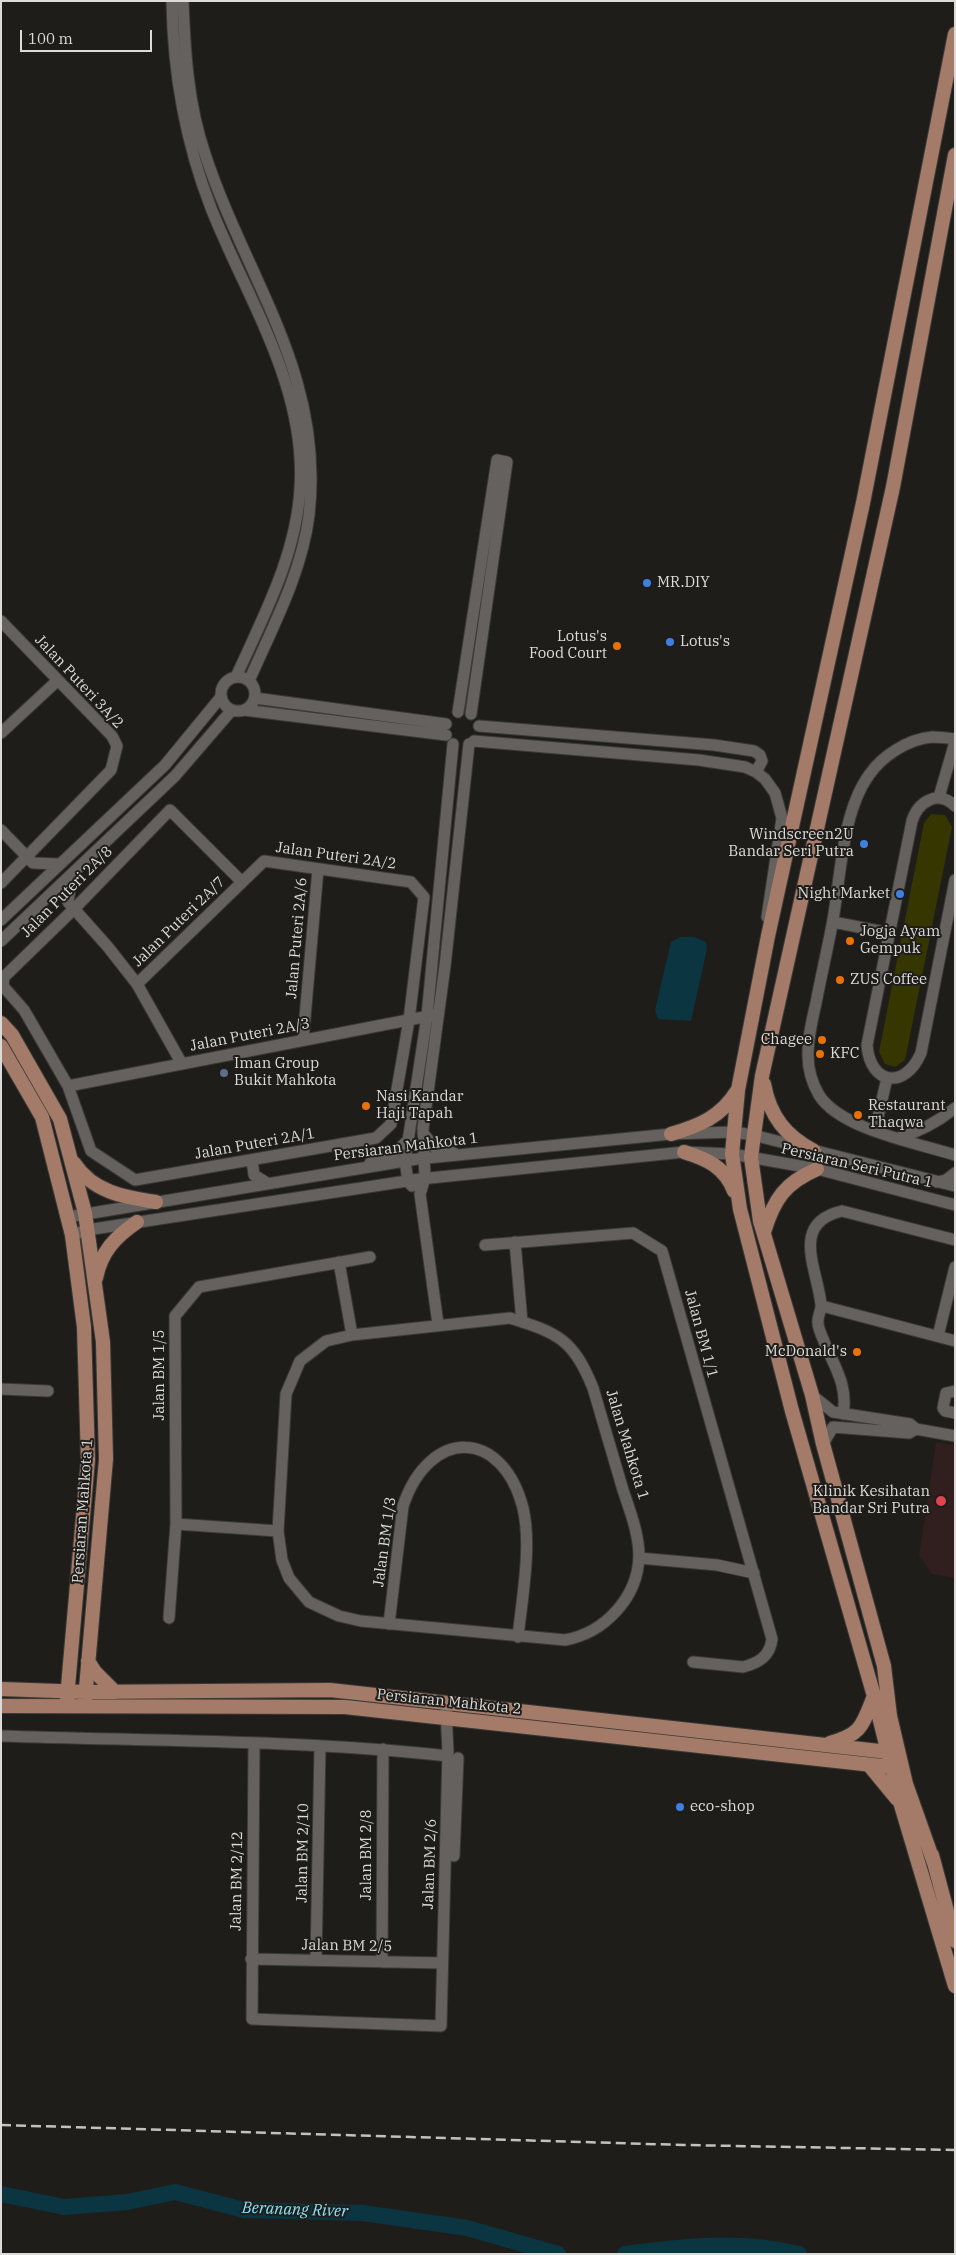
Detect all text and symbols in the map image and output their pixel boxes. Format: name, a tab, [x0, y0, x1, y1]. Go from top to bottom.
scale bar	[22, 20, 155, 52]
text: 100 m	[28, 29, 73, 48]
place label: MR.DIY	[657, 574, 710, 592]
marker: MR.DIY	[641, 577, 653, 589]
place label: Lotus's Food Court	[529, 628, 607, 663]
street label: Jalan Puteri 3A/2	[31, 631, 127, 733]
place label: Lotus's	[680, 633, 730, 651]
marker: Lotus's	[664, 636, 676, 648]
marker: Lotus's Food Court	[611, 640, 623, 652]
place label: Windscreen2U Bandar Seri Putra	[728, 826, 854, 861]
marker: Windscreen2U Bandar Seri Putra	[858, 838, 870, 850]
street label: Jalan Puteri 2A/2	[275, 839, 397, 873]
street label: Jalan Puteri 2A/8	[18, 843, 116, 941]
street label: Jalan Puteri 2A/7	[129, 873, 229, 971]
street label: Jalan Puteri 2A/6	[283, 877, 311, 999]
place label: Night Market	[798, 885, 890, 903]
marker: Night Market	[894, 888, 906, 900]
place label: Jogja Ayam Gempuk	[860, 923, 940, 958]
marker: Jogja Ayam Gempuk	[844, 935, 856, 947]
place label: ZUS Coffee	[850, 971, 927, 989]
marker: ZUS Coffee	[834, 974, 846, 986]
street label: Jalan Puteri 2A/3	[189, 1015, 311, 1055]
place label: Chagee	[761, 1031, 812, 1049]
marker: Chagee	[816, 1034, 828, 1046]
place label: KFC	[830, 1045, 859, 1063]
marker: KFC	[814, 1048, 826, 1060]
place label: Iman Group Bukit Mahkota	[234, 1055, 337, 1090]
marker: Iman Group Bukit Mahkota	[218, 1067, 230, 1079]
place label: Nasi Kandar Haji Tapah	[376, 1088, 463, 1123]
place label: Restaurant Thaqwa	[868, 1097, 946, 1132]
marker: Nasi Kandar Haji Tapah	[360, 1100, 372, 1112]
marker: Restaurant Thaqwa	[852, 1109, 864, 1121]
street label: Jalan Puteri 2A/1	[194, 1125, 316, 1163]
street label: Persiaran Mahkota 1	[333, 1129, 479, 1165]
street label: Persiaran Seri Putra 1	[780, 1140, 934, 1192]
street label: Jalan BM 1/1	[681, 1288, 721, 1380]
street label: Jalan BM 1/5	[151, 1330, 169, 1420]
place label: McDonald's	[765, 1343, 847, 1361]
marker: McDonald's	[851, 1346, 863, 1358]
street label: Jalan Mahkota 1	[602, 1388, 652, 1502]
street label: Persiaran Mahkota 1	[69, 1438, 97, 1584]
place label: Klinik Kesihatan Bandar Sri Putra	[812, 1483, 930, 1518]
marker: Klinik Kesihatan Bandar Sri Putra	[934, 1494, 948, 1508]
street label: Jalan BM 1/3	[370, 1496, 400, 1588]
street label: Persiaran Mahkota 2	[376, 1685, 522, 1719]
place label: eco-shop	[690, 1798, 755, 1816]
marker: eco-shop	[674, 1801, 686, 1813]
street label: Jalan BM 2/10	[293, 1803, 313, 1903]
street label: Jalan BM 2/8	[358, 1810, 376, 1900]
street label: Jalan BM 2/6	[419, 1818, 441, 1910]
street label: Jalan BM 2/12	[227, 1831, 247, 1931]
street label: Jalan BM 2/5	[301, 1936, 393, 1956]
water label: Beranang River	[242, 2199, 348, 2221]

